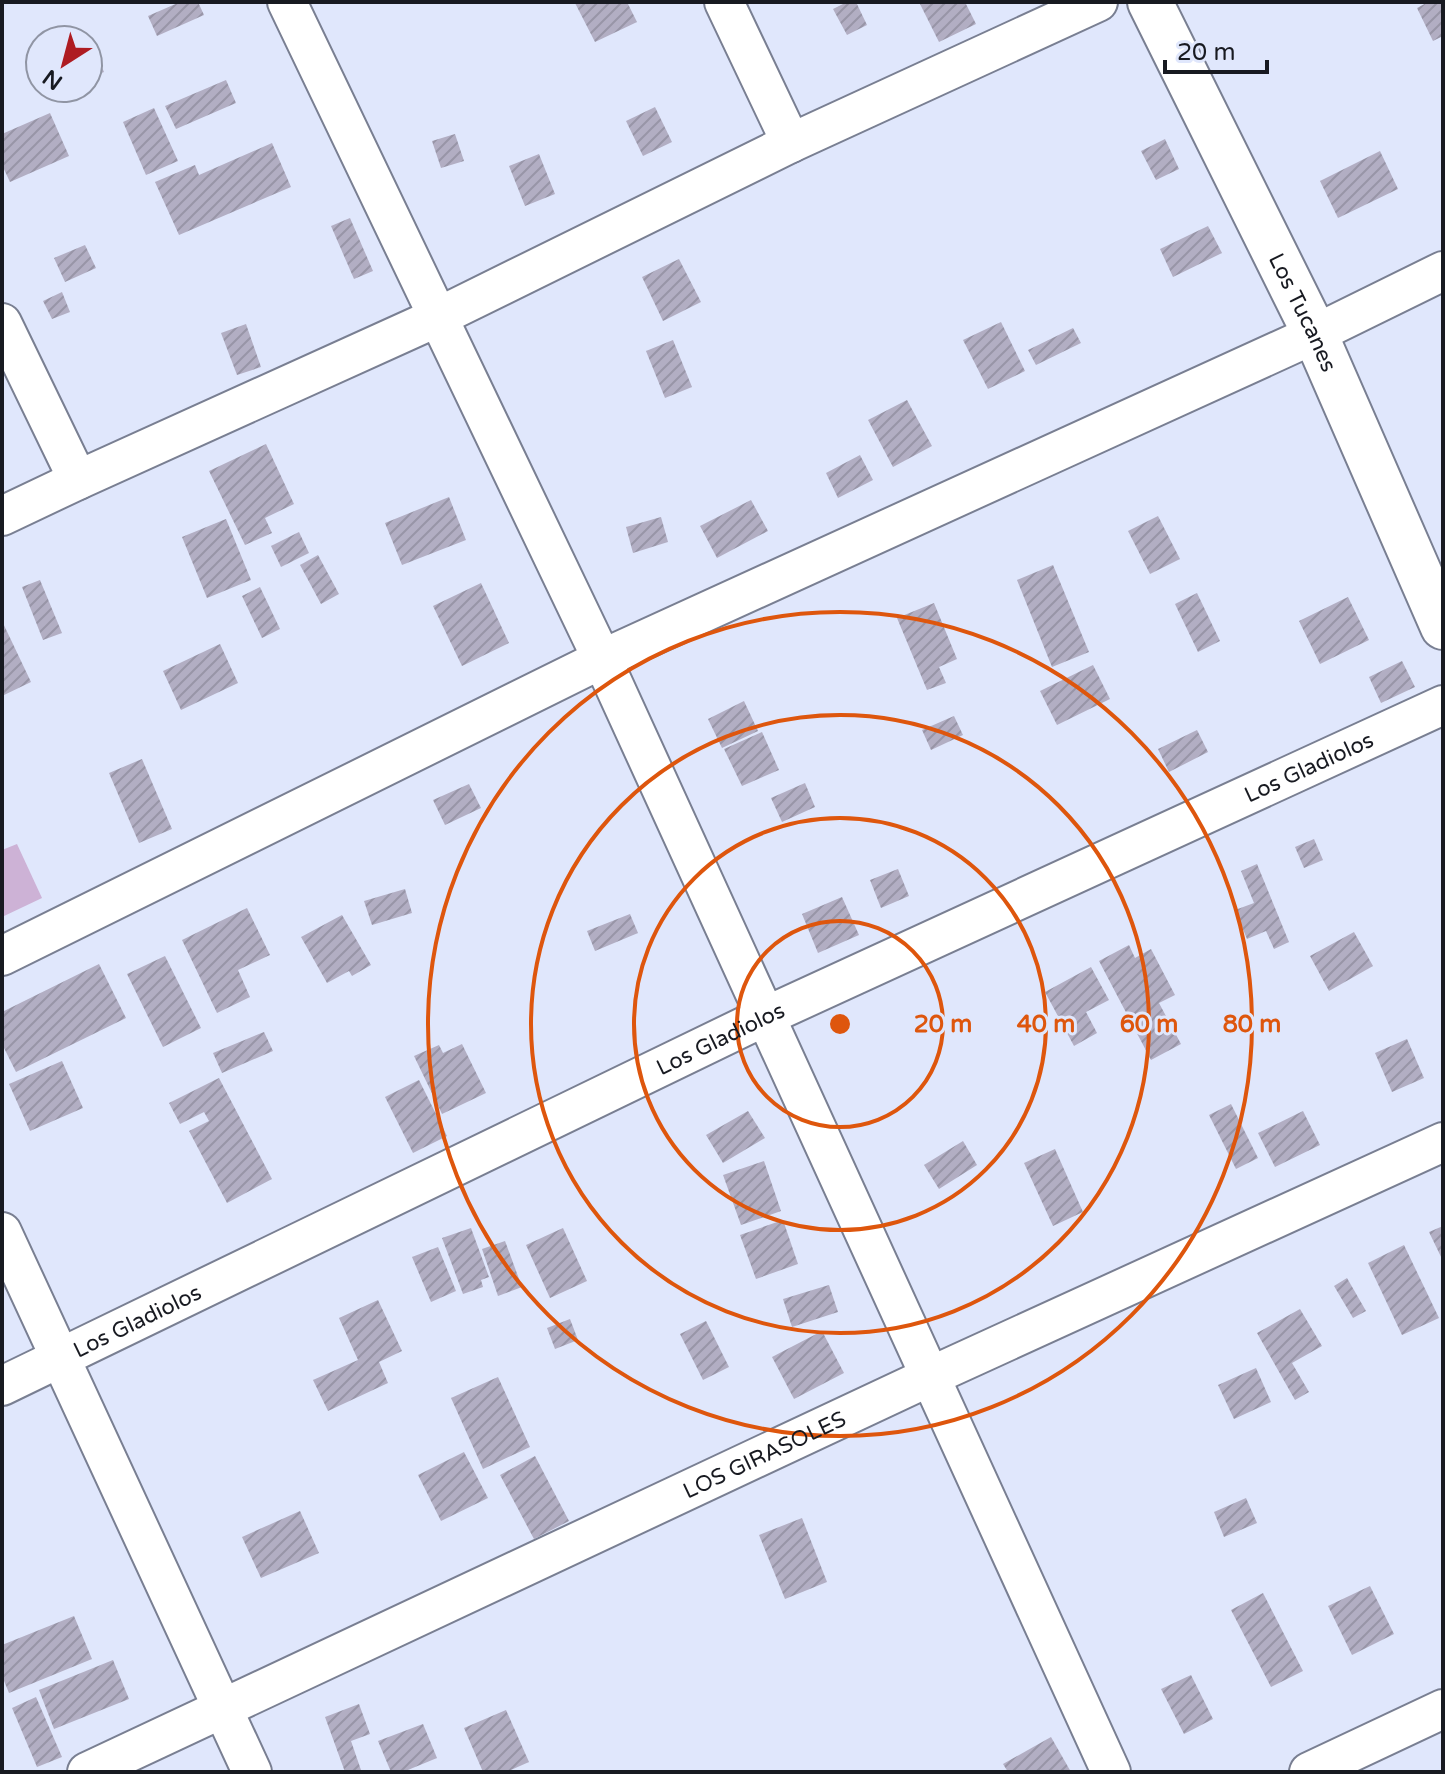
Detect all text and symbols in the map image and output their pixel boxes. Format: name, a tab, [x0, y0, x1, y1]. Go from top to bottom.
north arrow	[24, 24, 104, 104]
scale bar	[1165, 24, 1267, 74]
text: 20 m	[1177, 38, 1235, 67]
text: N	[38, 64, 68, 95]
street label: Los Tucanes	[1263, 249, 1342, 376]
street label: Los Gladiolos	[1240, 727, 1378, 809]
street label: Los Gladiolos	[652, 997, 789, 1081]
centre of rings	[826, 1010, 854, 1038]
text: 20 m	[914, 1010, 972, 1039]
text: 40 m	[1017, 1010, 1075, 1039]
text: 60 m	[1120, 1010, 1178, 1039]
text: 80 m	[1223, 1010, 1281, 1039]
street label: Los Gladiolos	[69, 1280, 206, 1364]
street label: LOS GIRASOLES	[679, 1406, 850, 1504]

